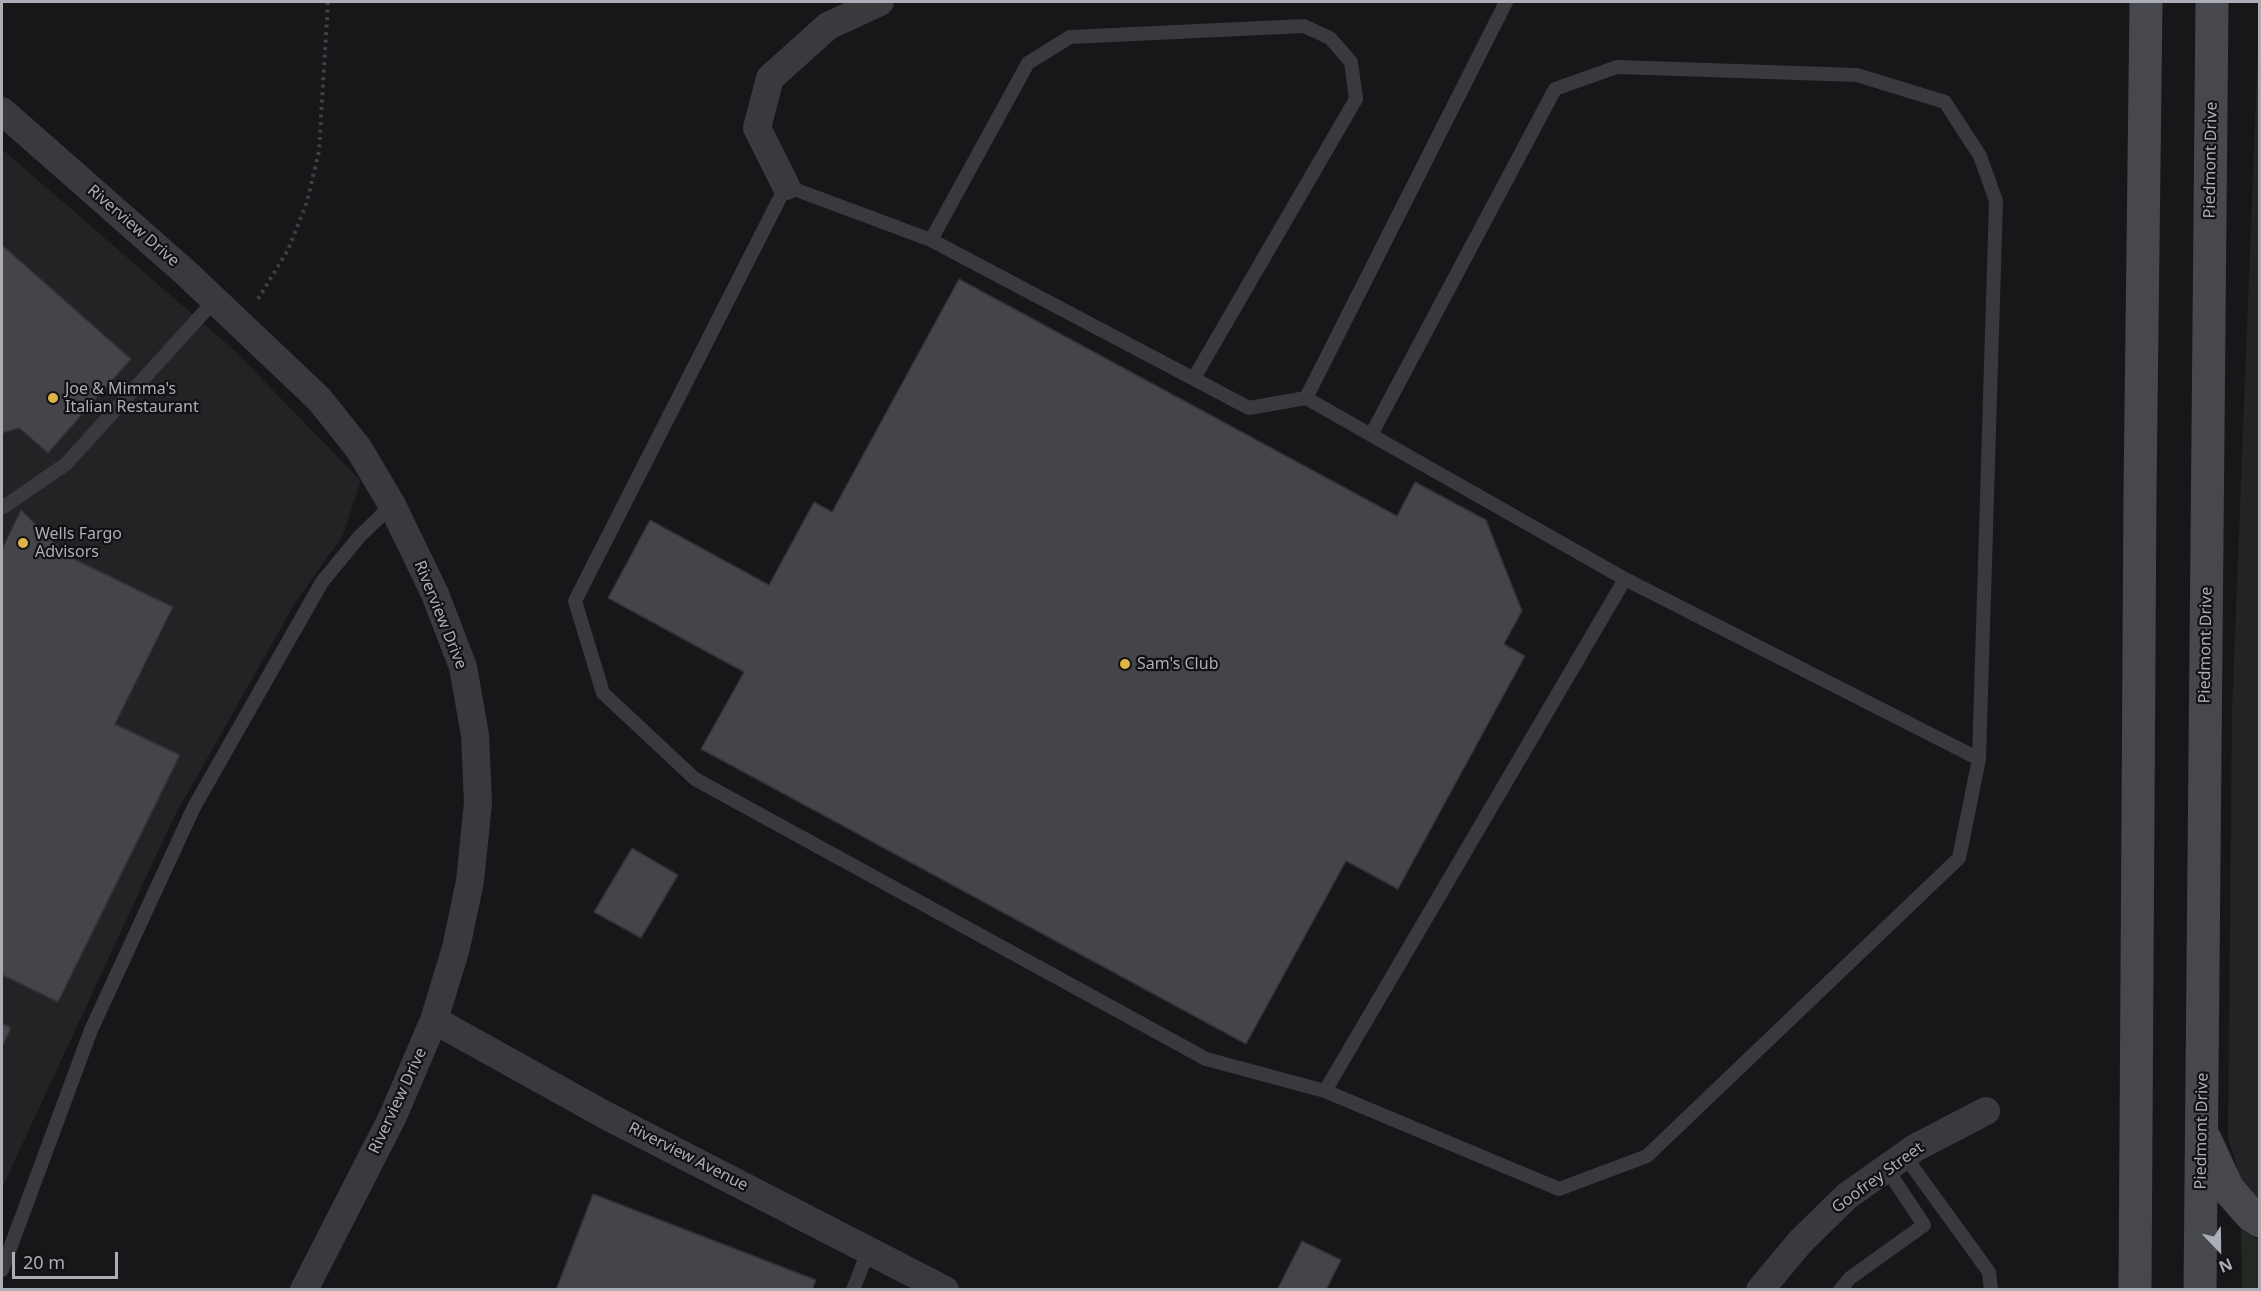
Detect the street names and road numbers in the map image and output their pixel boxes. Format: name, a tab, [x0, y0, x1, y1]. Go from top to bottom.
street label: Piedmont Drive	[2200, 101, 2222, 219]
street label: Riverview Drive	[83, 181, 183, 271]
street label: Riverview Drive	[410, 558, 470, 672]
street label: Piedmont Drive	[2195, 586, 2217, 704]
street label: Riverview Drive	[365, 1045, 431, 1157]
street label: Piedmont Drive	[2191, 1072, 2213, 1190]
street label: Riverview Avenue	[625, 1119, 751, 1195]
street label: Goofrey Street	[1828, 1138, 1928, 1218]

